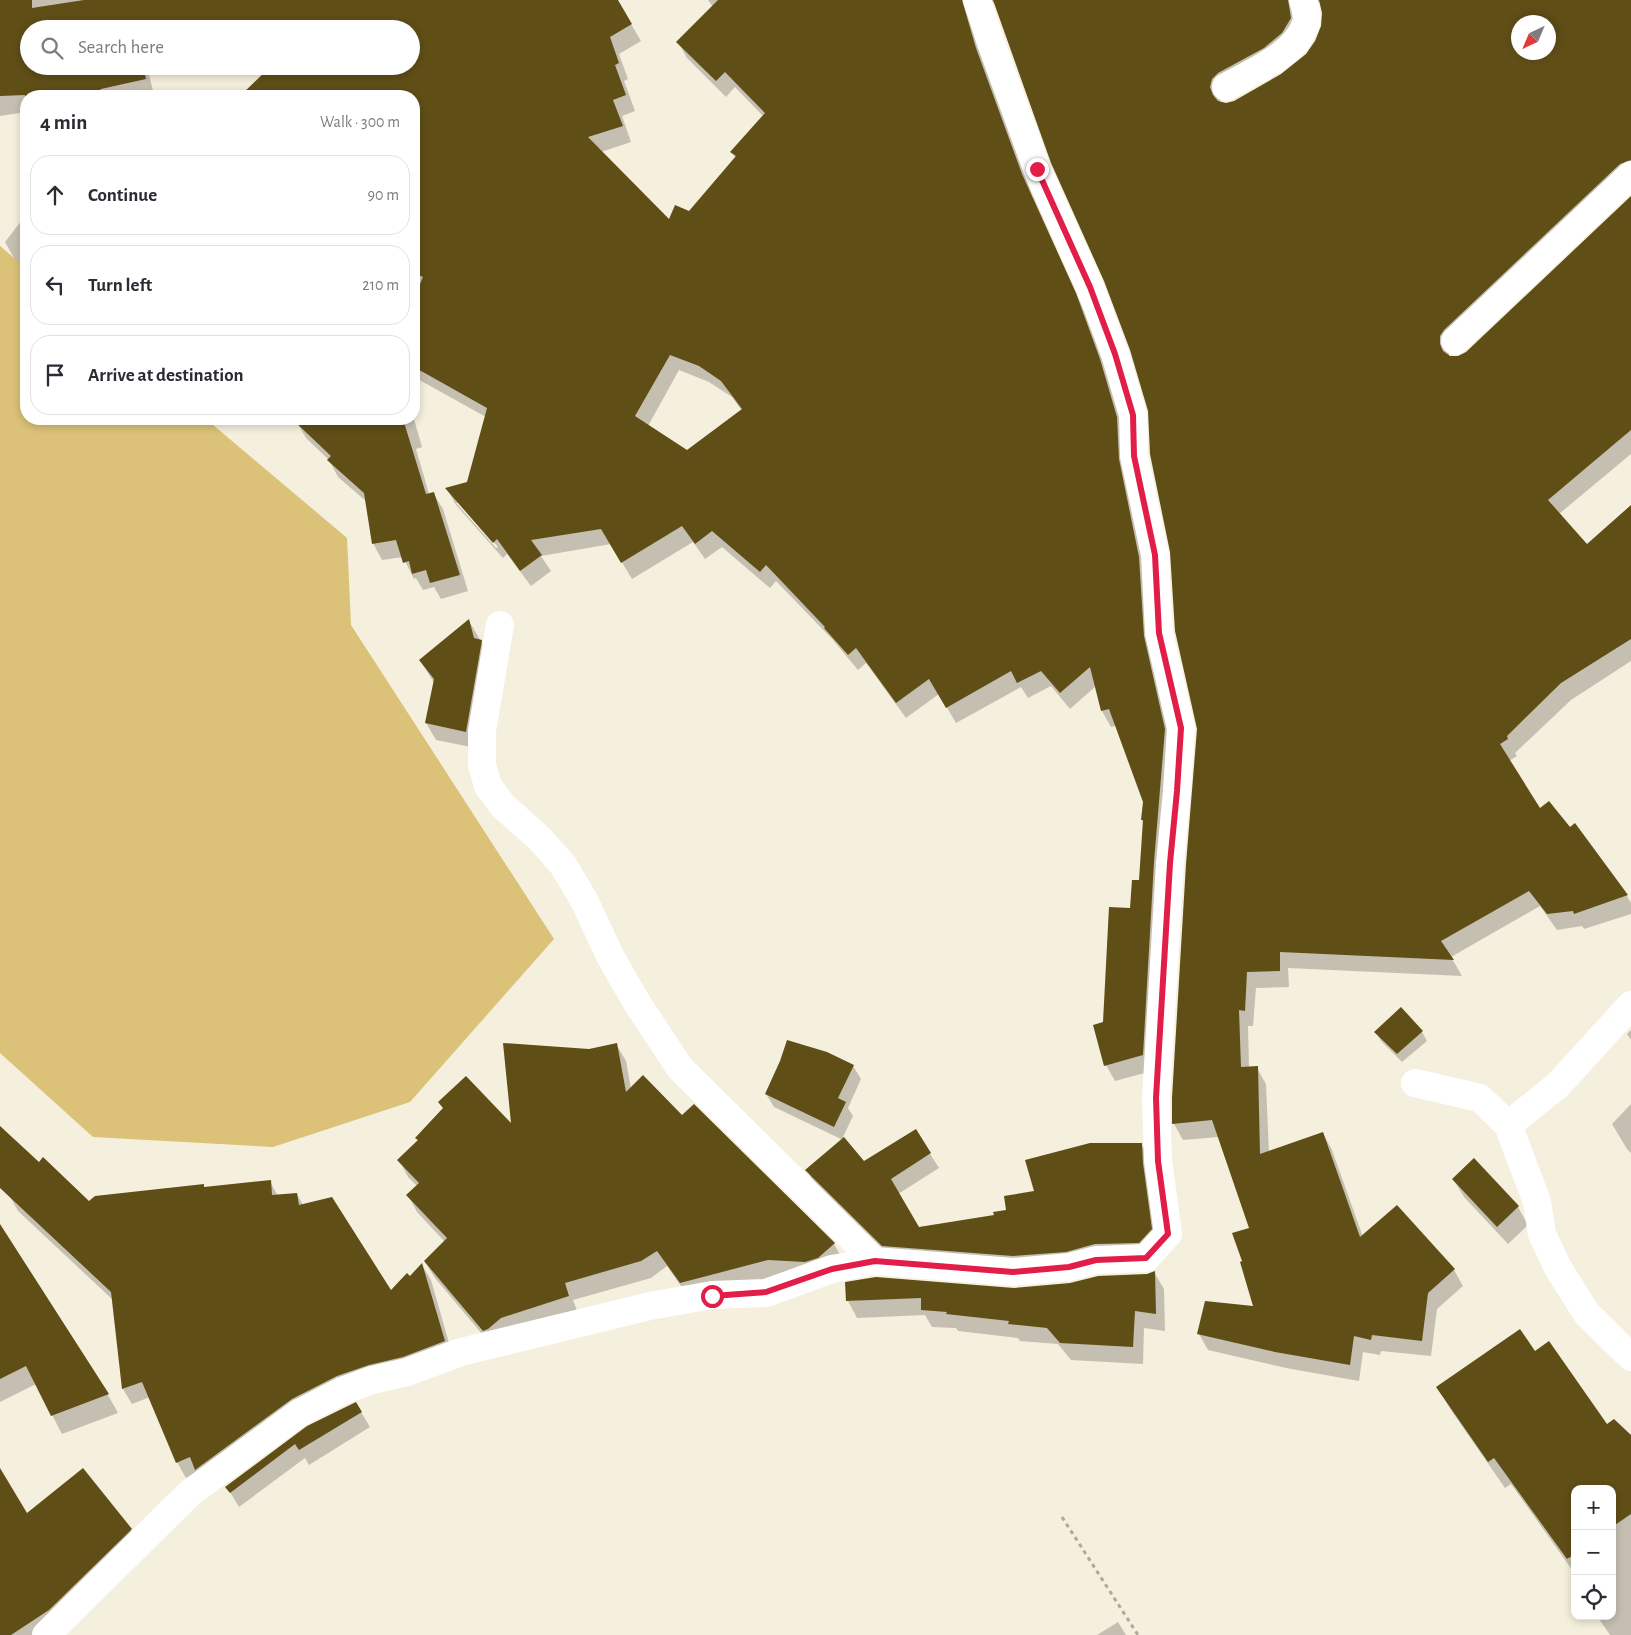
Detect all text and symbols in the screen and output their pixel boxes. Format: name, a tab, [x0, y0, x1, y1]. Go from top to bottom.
north arrow	[1511, 15, 1556, 60]
search box	[20, 20, 420, 75]
icon: search	[38, 34, 66, 62]
text: Search here	[78, 38, 164, 57]
text: 4 min	[40, 112, 87, 133]
text: Walk · 300 m	[320, 114, 400, 130]
route end	[1026, 158, 1049, 181]
icon: ahead	[41, 181, 69, 209]
text: Continue	[88, 186, 157, 205]
text: 90 m	[368, 187, 399, 203]
icon: left	[41, 271, 69, 299]
text: Turn left	[88, 276, 152, 295]
text: 210 m	[362, 277, 399, 293]
icon: arrive	[41, 361, 69, 389]
text: Arrive at destination	[88, 366, 244, 385]
route start	[701, 1285, 724, 1308]
map controls	[1571, 1485, 1616, 1620]
button: +	[1571, 1485, 1616, 1530]
button: −	[1571, 1530, 1616, 1575]
button: locate	[1571, 1575, 1616, 1620]

